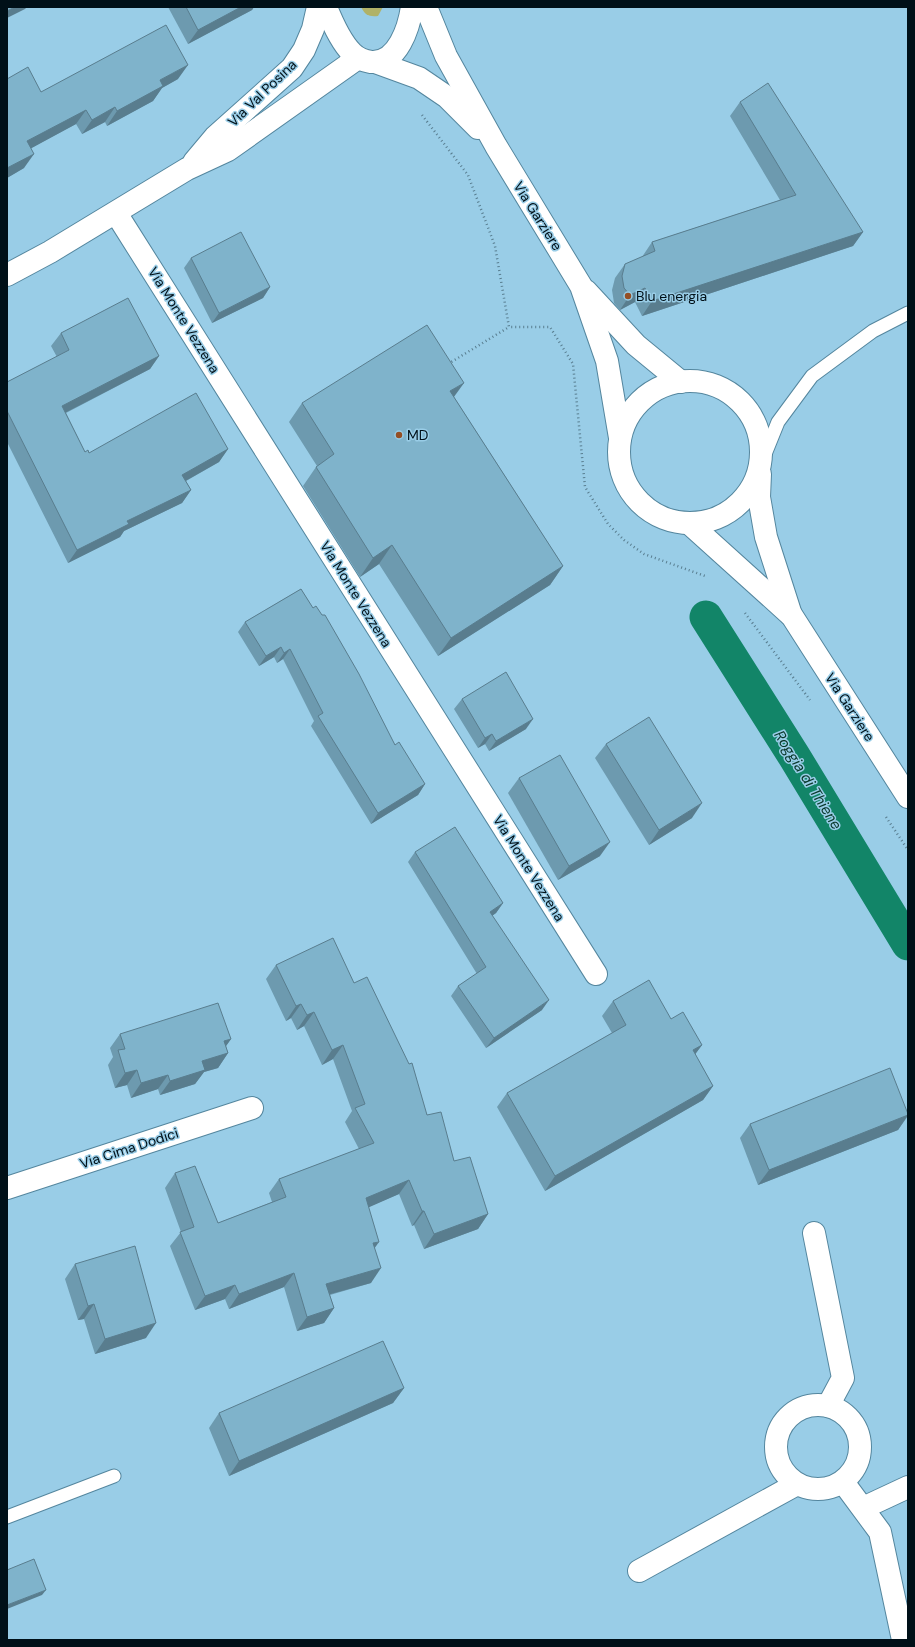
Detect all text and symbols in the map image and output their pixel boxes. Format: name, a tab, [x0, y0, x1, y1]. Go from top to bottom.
street label: Via Val Posina	[224, 56, 300, 130]
street label: Via Garziere	[510, 178, 566, 254]
street label: Via Monte Vezzena	[144, 264, 224, 376]
place label: Blu energia	[636, 287, 707, 305]
marker: Blu energia	[623, 291, 633, 301]
place label: MD	[407, 426, 428, 444]
marker: MD	[394, 430, 404, 440]
street label: Via Monte Vezzena	[316, 538, 396, 650]
street label: Via Garziere	[821, 669, 879, 745]
water label: Roggia di Thiene	[769, 727, 847, 834]
street label: Via Monte Vezzena	[489, 812, 569, 924]
street label: Via Cima Dodici	[77, 1124, 181, 1172]

